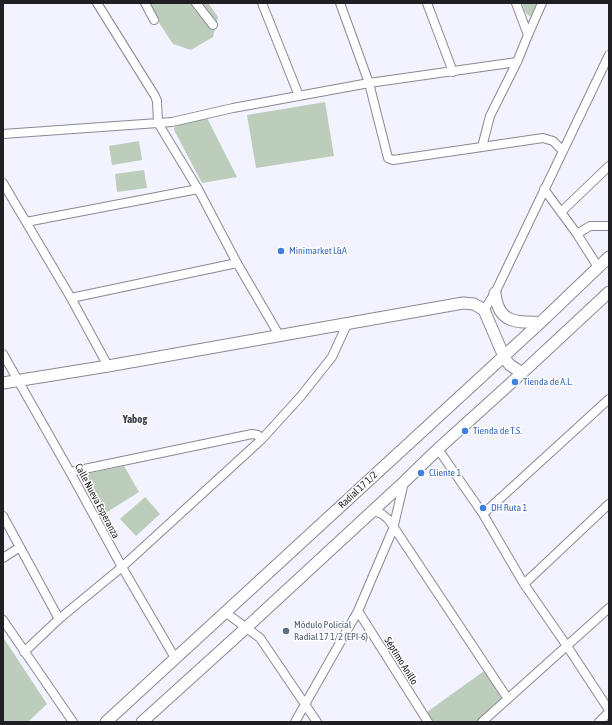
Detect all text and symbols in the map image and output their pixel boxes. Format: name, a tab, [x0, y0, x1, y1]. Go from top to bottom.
place label: Minimarket L&A	[289, 245, 347, 257]
marker: Minimarket L&A	[276, 246, 286, 256]
place label: Tienda de A.L.	[523, 376, 573, 388]
marker: Tienda de A.L.	[510, 377, 520, 387]
district label: Yabog	[123, 413, 147, 427]
place label: Tienda de T.S.	[473, 425, 522, 437]
marker: Tienda de T.S.	[460, 426, 470, 436]
street label: Calle Nueva Esperanza	[72, 462, 122, 540]
place label: Cliente 1	[429, 467, 461, 479]
marker: Cliente 1	[416, 468, 426, 478]
street label: Radial 17 1/2	[336, 469, 380, 511]
place label: DH Ruta 1	[491, 502, 527, 514]
marker: DH Ruta 1	[478, 503, 488, 513]
place label: Módulo Policial Radial 17 1/2 (EPI-6)	[294, 619, 368, 642]
marker: Módulo Policial Radial 17 1/2 (EPI-6)	[281, 626, 291, 636]
street label: Séptimo Anillo	[382, 635, 420, 687]

